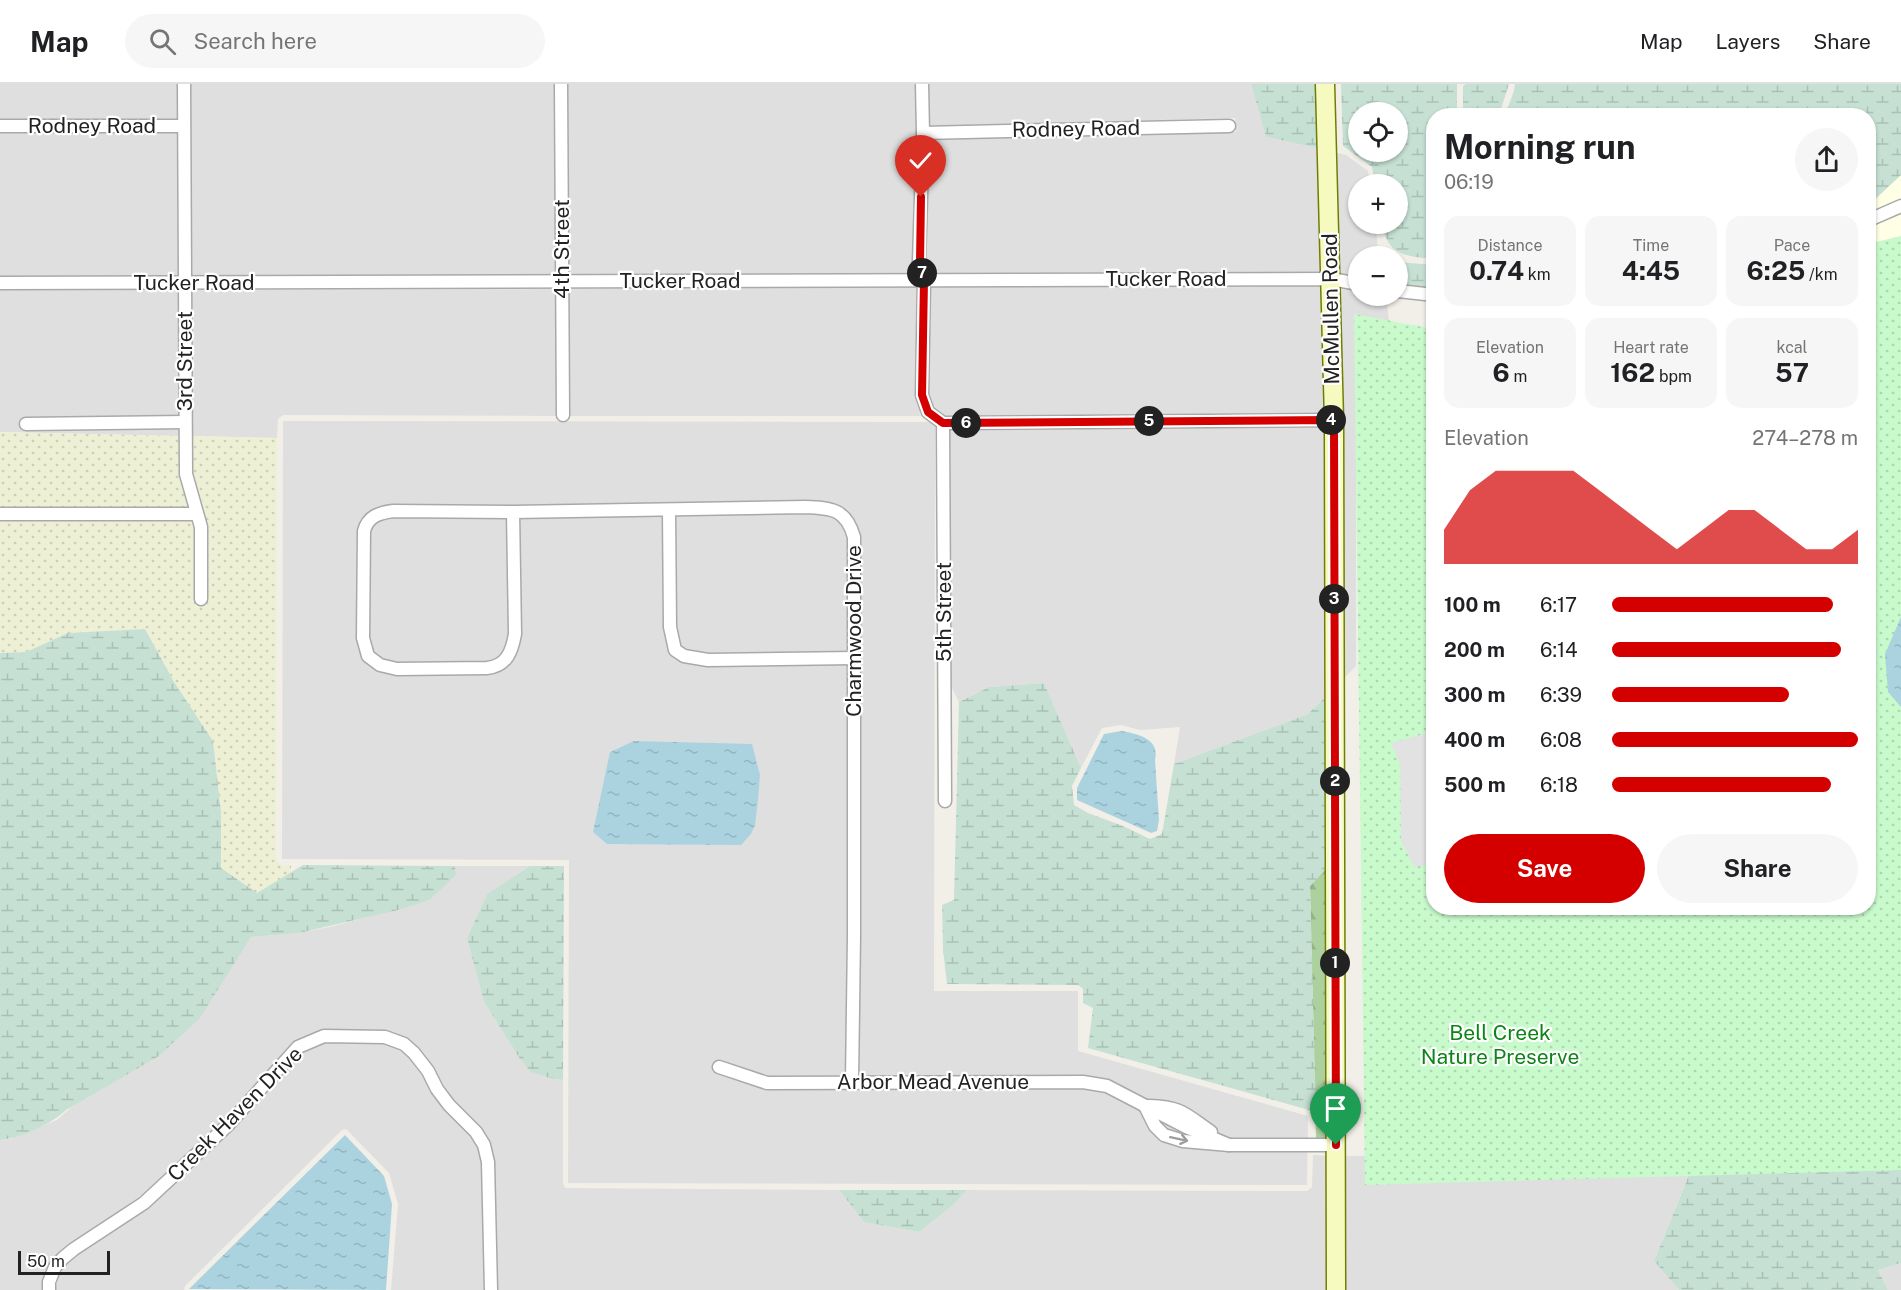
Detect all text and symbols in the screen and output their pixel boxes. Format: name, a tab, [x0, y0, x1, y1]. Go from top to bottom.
search box	[125, 14, 545, 68]
text: Map	[30, 25, 89, 58]
icon: search	[146, 25, 179, 58]
text: Search here	[194, 28, 317, 54]
text: Map	[1640, 29, 1683, 54]
text: Layers	[1716, 29, 1780, 54]
text: Share	[1813, 29, 1871, 54]
map controls	[1348, 102, 1408, 306]
button: locate	[1348, 102, 1408, 162]
street label: Rodney Road	[28, 113, 156, 138]
street label: Rodney Road	[1012, 115, 1140, 142]
text: Morning run	[1444, 128, 1636, 166]
button: share	[1795, 128, 1858, 191]
pin	[895, 135, 946, 197]
icon: check	[904, 144, 937, 177]
text: 06:19	[1444, 170, 1494, 194]
button: +	[1348, 174, 1408, 234]
street label: 4th Street	[549, 199, 574, 299]
street label: McMullen Road	[1317, 233, 1344, 385]
text: Distance	[1478, 236, 1542, 255]
text: Time	[1633, 236, 1669, 255]
text: Pace	[1774, 236, 1810, 255]
button: −	[1348, 246, 1408, 306]
text: 0.74	[1469, 255, 1524, 286]
text: 4:45	[1622, 255, 1680, 286]
text: 6:25	[1746, 255, 1805, 286]
pin: 7	[907, 258, 937, 288]
text: 7	[917, 263, 927, 282]
text: km	[1524, 265, 1551, 284]
text: /km	[1805, 265, 1838, 284]
street label: Tucker Road	[1106, 266, 1227, 291]
street label: Tucker Road	[620, 268, 741, 293]
street label: Tucker Road	[134, 270, 255, 295]
street label: 3rd Street	[172, 311, 197, 411]
text: Elevation	[1476, 338, 1544, 357]
text: Heart rate	[1613, 338, 1689, 357]
text: kcal	[1777, 338, 1807, 357]
text: 6	[1493, 357, 1510, 388]
text: 162	[1610, 357, 1655, 388]
text: 57	[1775, 357, 1809, 388]
text: m	[1510, 367, 1527, 386]
text: bpm	[1655, 367, 1692, 386]
pin: 4	[1316, 405, 1346, 435]
pin: 5	[1134, 406, 1164, 436]
pin: 6	[951, 408, 981, 438]
text: 4	[1326, 410, 1336, 429]
text: 5	[1144, 411, 1154, 430]
text: 6	[961, 413, 971, 432]
text: Elevation	[1444, 426, 1529, 450]
text: 274–278 m	[1752, 426, 1858, 450]
street label: Charmwood Drive	[841, 545, 866, 717]
street label: 5th Street	[931, 562, 956, 662]
pin: 3	[1319, 584, 1349, 614]
text: 3	[1329, 589, 1339, 608]
text: 100 m	[1444, 593, 1501, 617]
text: 6:17	[1540, 593, 1577, 617]
text: 200 m	[1444, 638, 1505, 662]
text: 6:14	[1540, 638, 1578, 662]
text: 300 m	[1444, 683, 1505, 707]
text: 6:39	[1540, 683, 1582, 707]
text: 400 m	[1444, 728, 1505, 752]
text: 6:08	[1540, 728, 1582, 752]
pin: 2	[1320, 766, 1350, 796]
text: 2	[1330, 771, 1340, 790]
text: 500 m	[1444, 773, 1506, 797]
text: 6:18	[1540, 773, 1578, 797]
button: Save	[1444, 834, 1645, 903]
button: Share	[1657, 834, 1858, 903]
pin: 1	[1320, 948, 1350, 978]
text: 1	[1332, 953, 1338, 972]
park label: Bell Creek Nature Preserve	[1421, 1020, 1579, 1069]
street label: Creek Haven Drive	[162, 1041, 307, 1186]
street label: Arbor Mead Avenue	[837, 1069, 1029, 1094]
pin	[1310, 1083, 1361, 1145]
icon: arrive	[1319, 1092, 1352, 1125]
one-way arrow	[1169, 1134, 1188, 1145]
scale bar	[18, 1248, 110, 1276]
text: 50 m	[27, 1252, 65, 1271]

